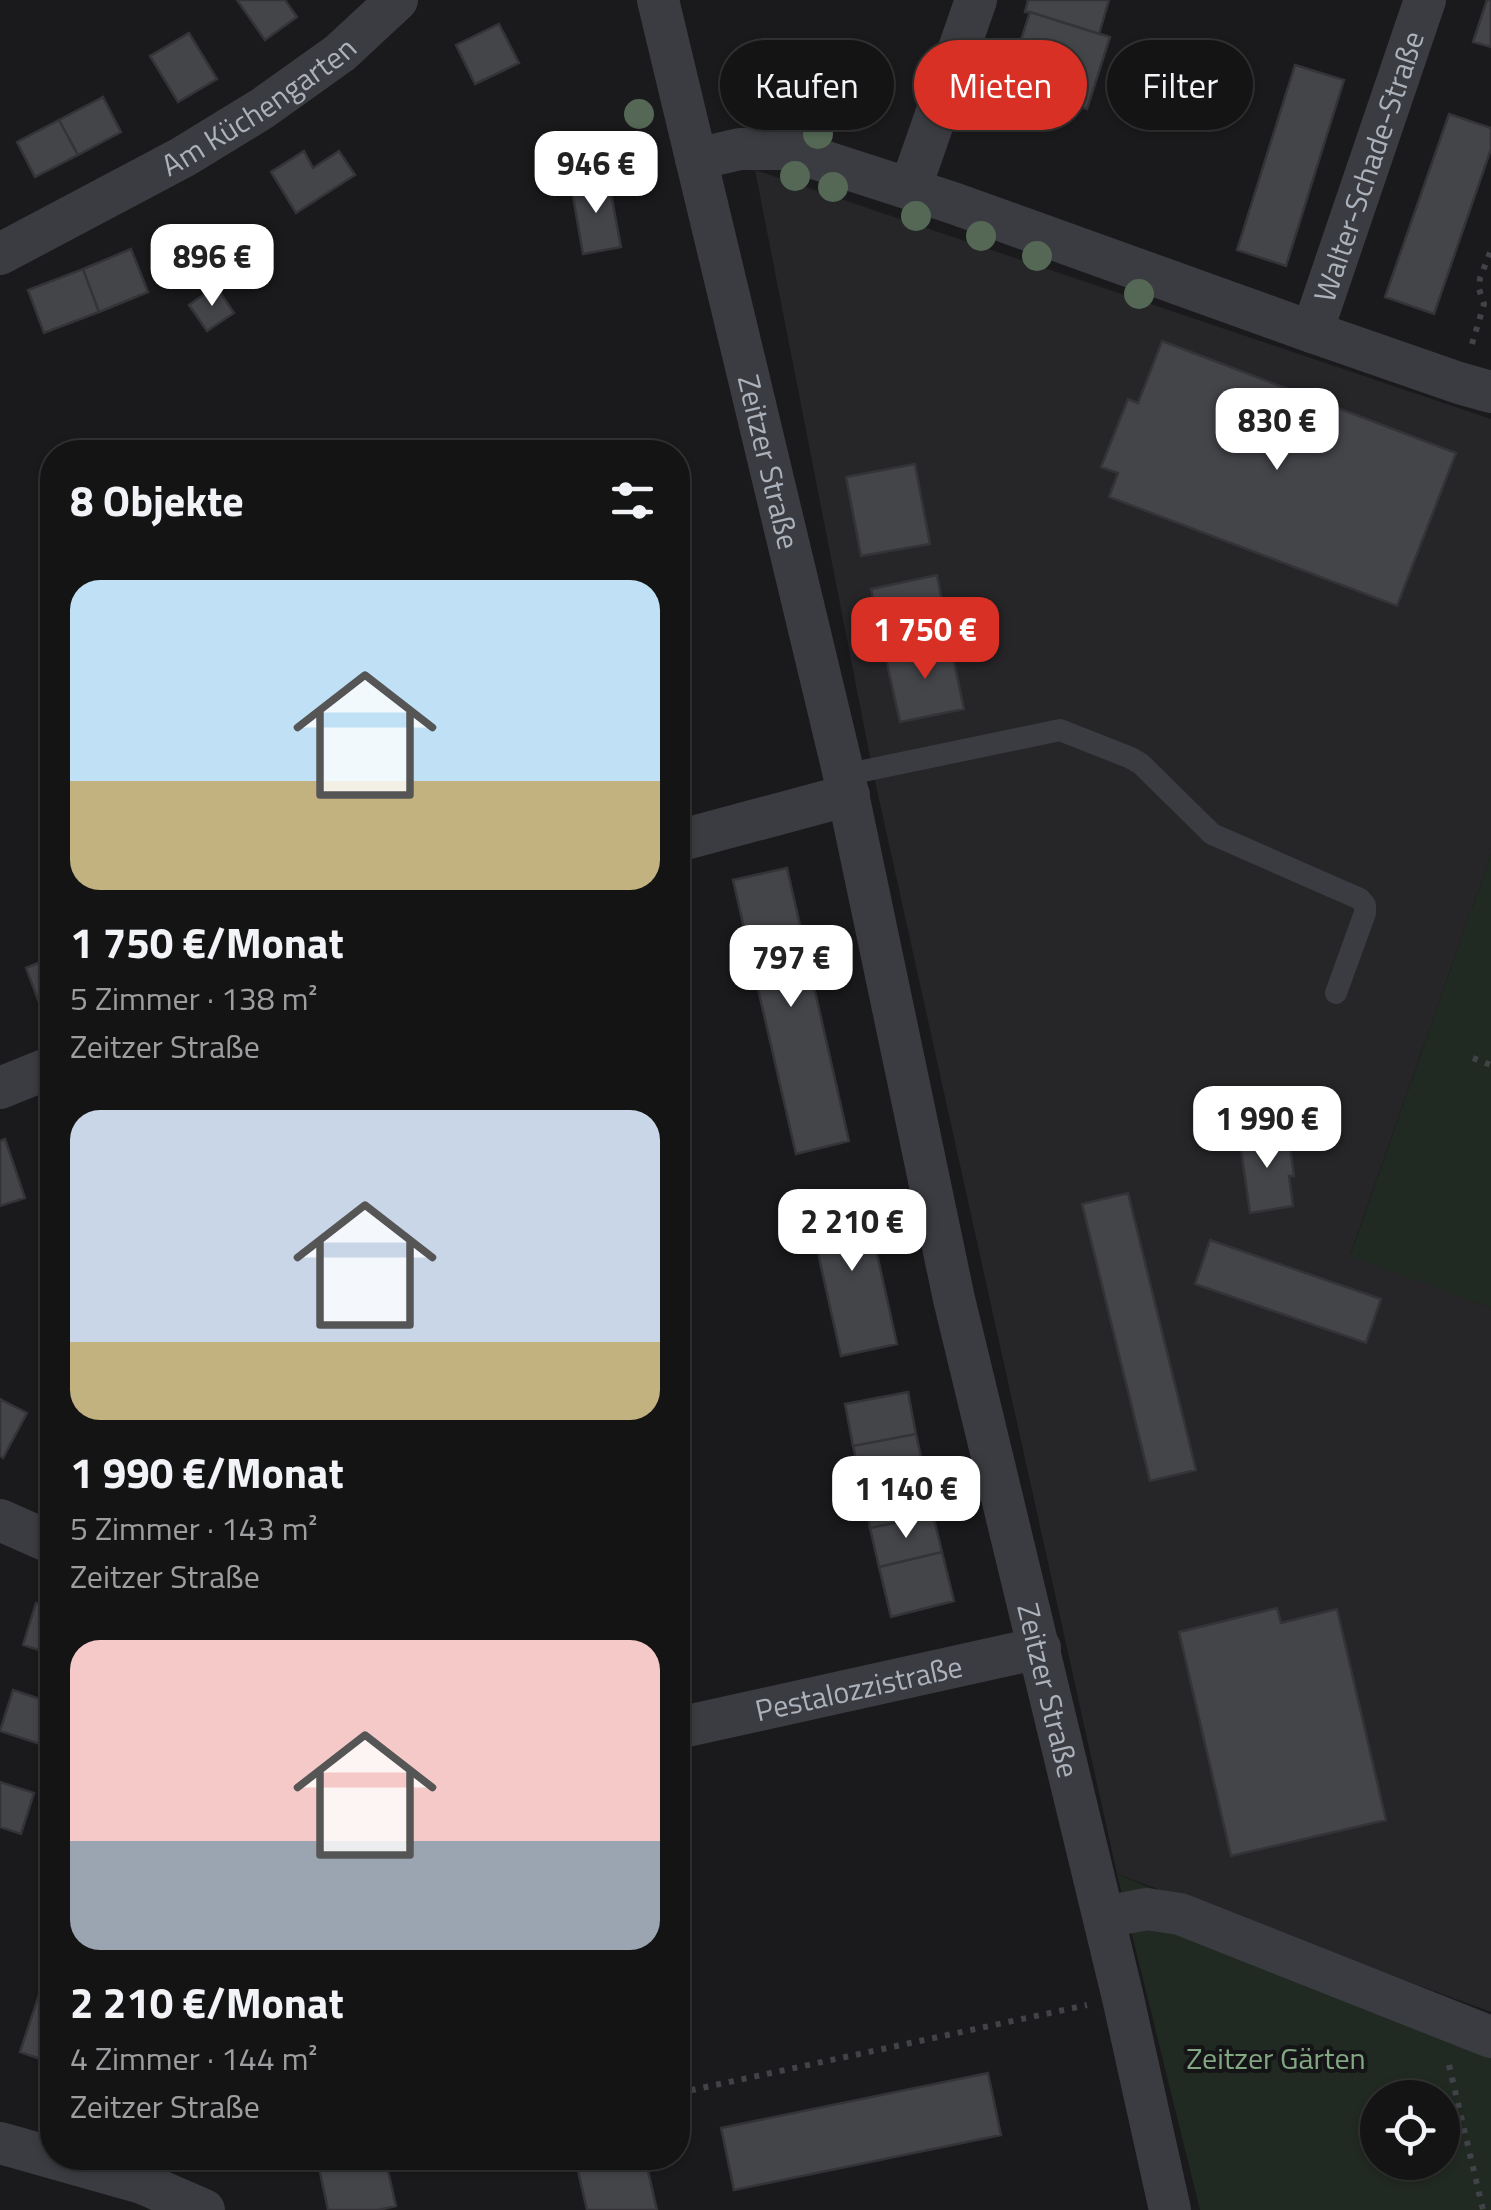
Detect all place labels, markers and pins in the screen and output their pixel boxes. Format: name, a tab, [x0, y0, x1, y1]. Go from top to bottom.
pin: 946 €	[526, 131, 666, 216]
pin: 896 €	[142, 224, 282, 309]
pin: 830 €	[1207, 388, 1347, 473]
pin: 1 750 €	[833, 597, 1017, 682]
pin: 797 €	[721, 925, 861, 1010]
pin: 1 990 €	[1175, 1086, 1359, 1171]
pin: 2 210 €	[760, 1189, 944, 1274]
pin: 1 140 €	[814, 1456, 998, 1541]

